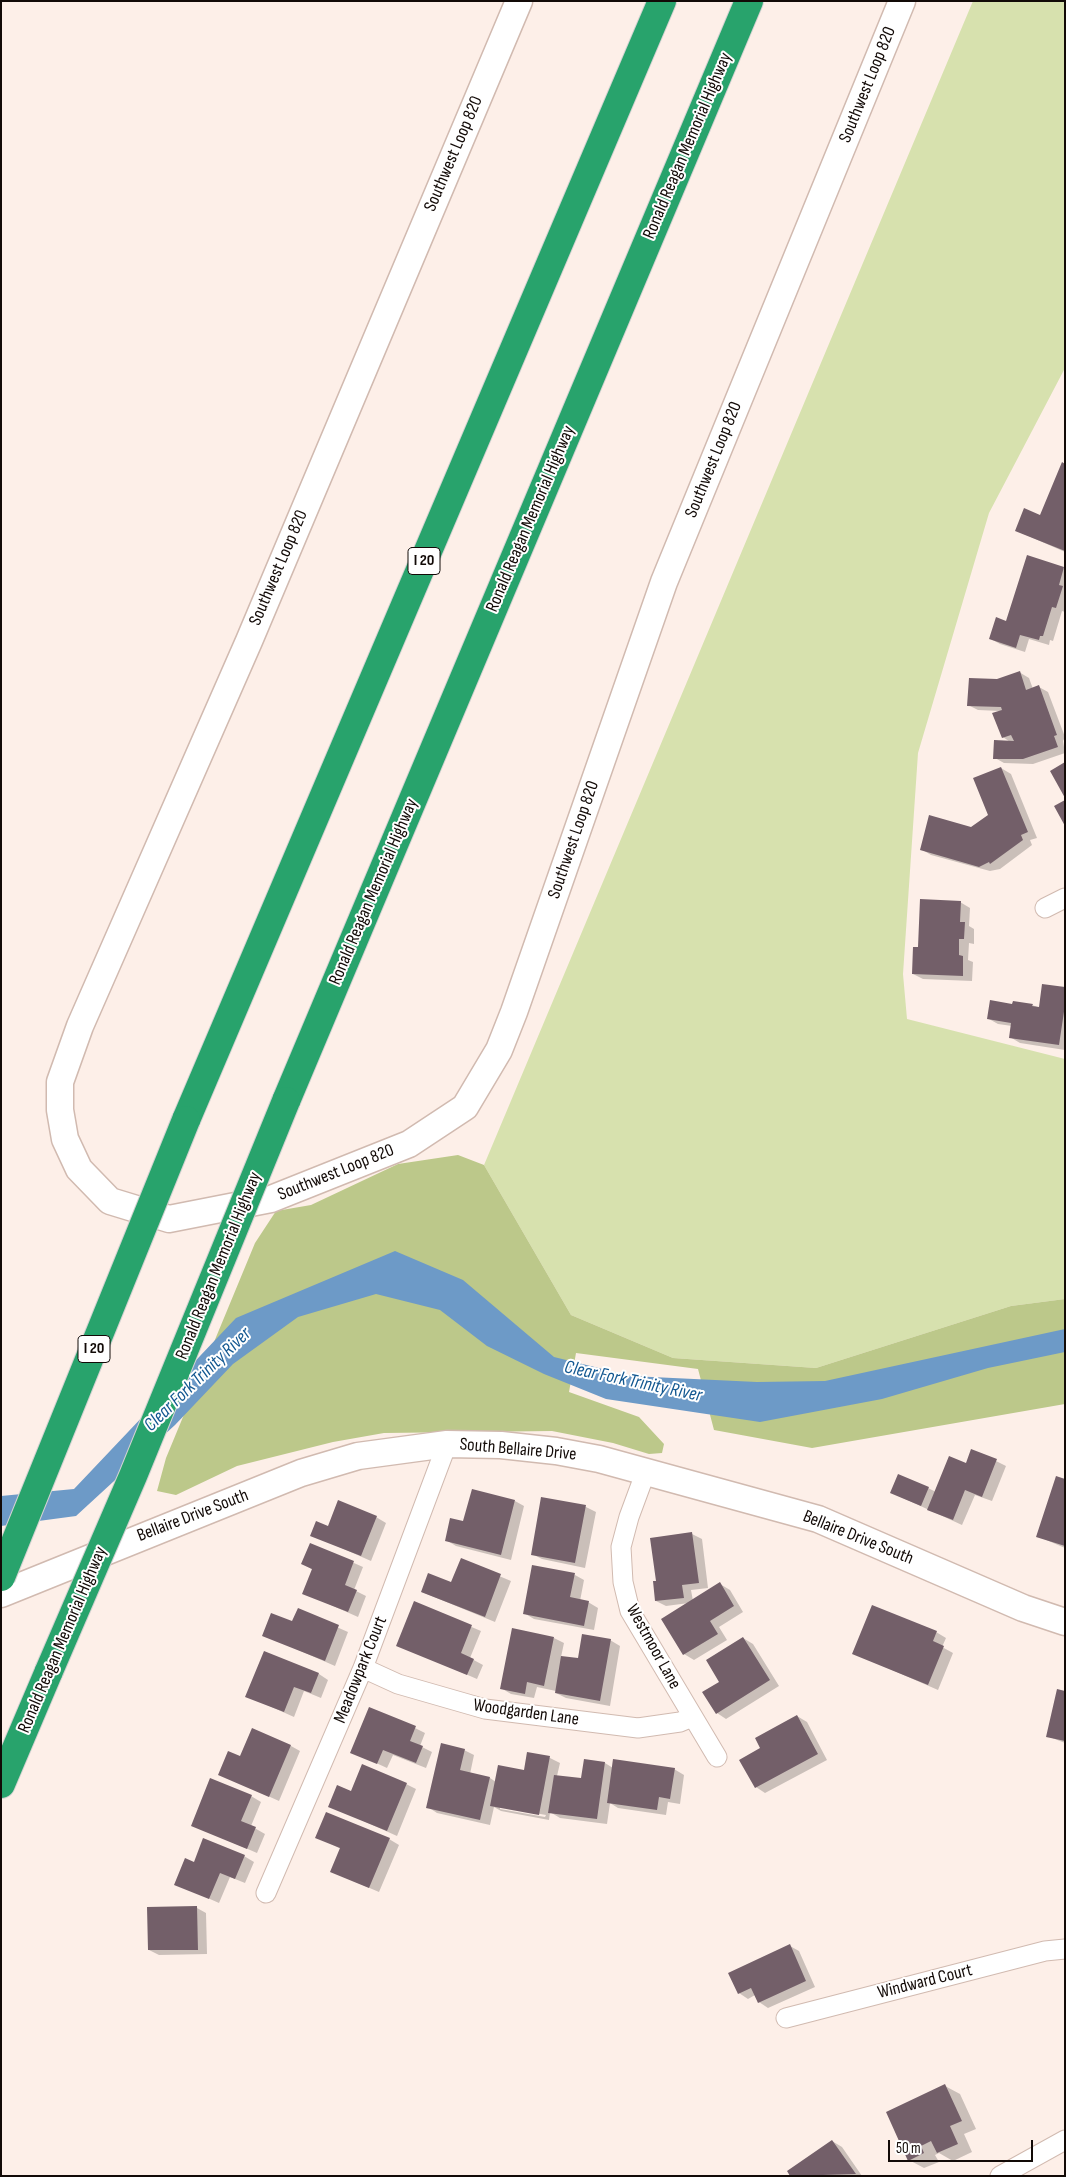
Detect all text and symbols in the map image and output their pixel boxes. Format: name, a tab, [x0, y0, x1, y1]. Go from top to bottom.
street label: Southwest Loop 820	[835, 24, 901, 146]
street label: Ronald Reagan Memorial Highway	[639, 50, 737, 242]
street label: Southwest Loop 820	[420, 93, 488, 215]
street label: Southwest Loop 820	[681, 399, 747, 521]
street label: Ronald Reagan Memorial Highway	[482, 423, 580, 615]
street label: Southwest Loop 820	[245, 507, 313, 629]
road number: I 20	[408, 548, 440, 574]
street label: Southwest Loop 820	[544, 778, 604, 902]
street label: Ronald Reagan Memorial Highway	[325, 796, 423, 988]
street label: Southwest Loop 820	[275, 1140, 397, 1206]
street label: Ronald Reagan Memorial Highway	[171, 1169, 267, 1363]
water label: Clear Fork Trinity River	[140, 1323, 256, 1437]
road number: I 20	[78, 1336, 110, 1362]
water label: Clear Fork Trinity River	[562, 1356, 704, 1408]
street label: South Bellaire Drive	[459, 1434, 577, 1466]
street label: Bellaire Drive South	[134, 1485, 252, 1547]
street label: Bellaire Drive South	[800, 1506, 916, 1570]
street label: Ronald Reagan Memorial Highway	[14, 1544, 112, 1736]
street label: Westmoor Lane	[621, 1601, 685, 1693]
street label: Meadowpark Court	[330, 1613, 392, 1727]
street label: Woodgarden Lane	[472, 1695, 580, 1731]
street label: Windward Court	[875, 1960, 975, 2004]
scale bar	[891, 2130, 1036, 2162]
text: 50 m	[896, 2139, 921, 2158]

